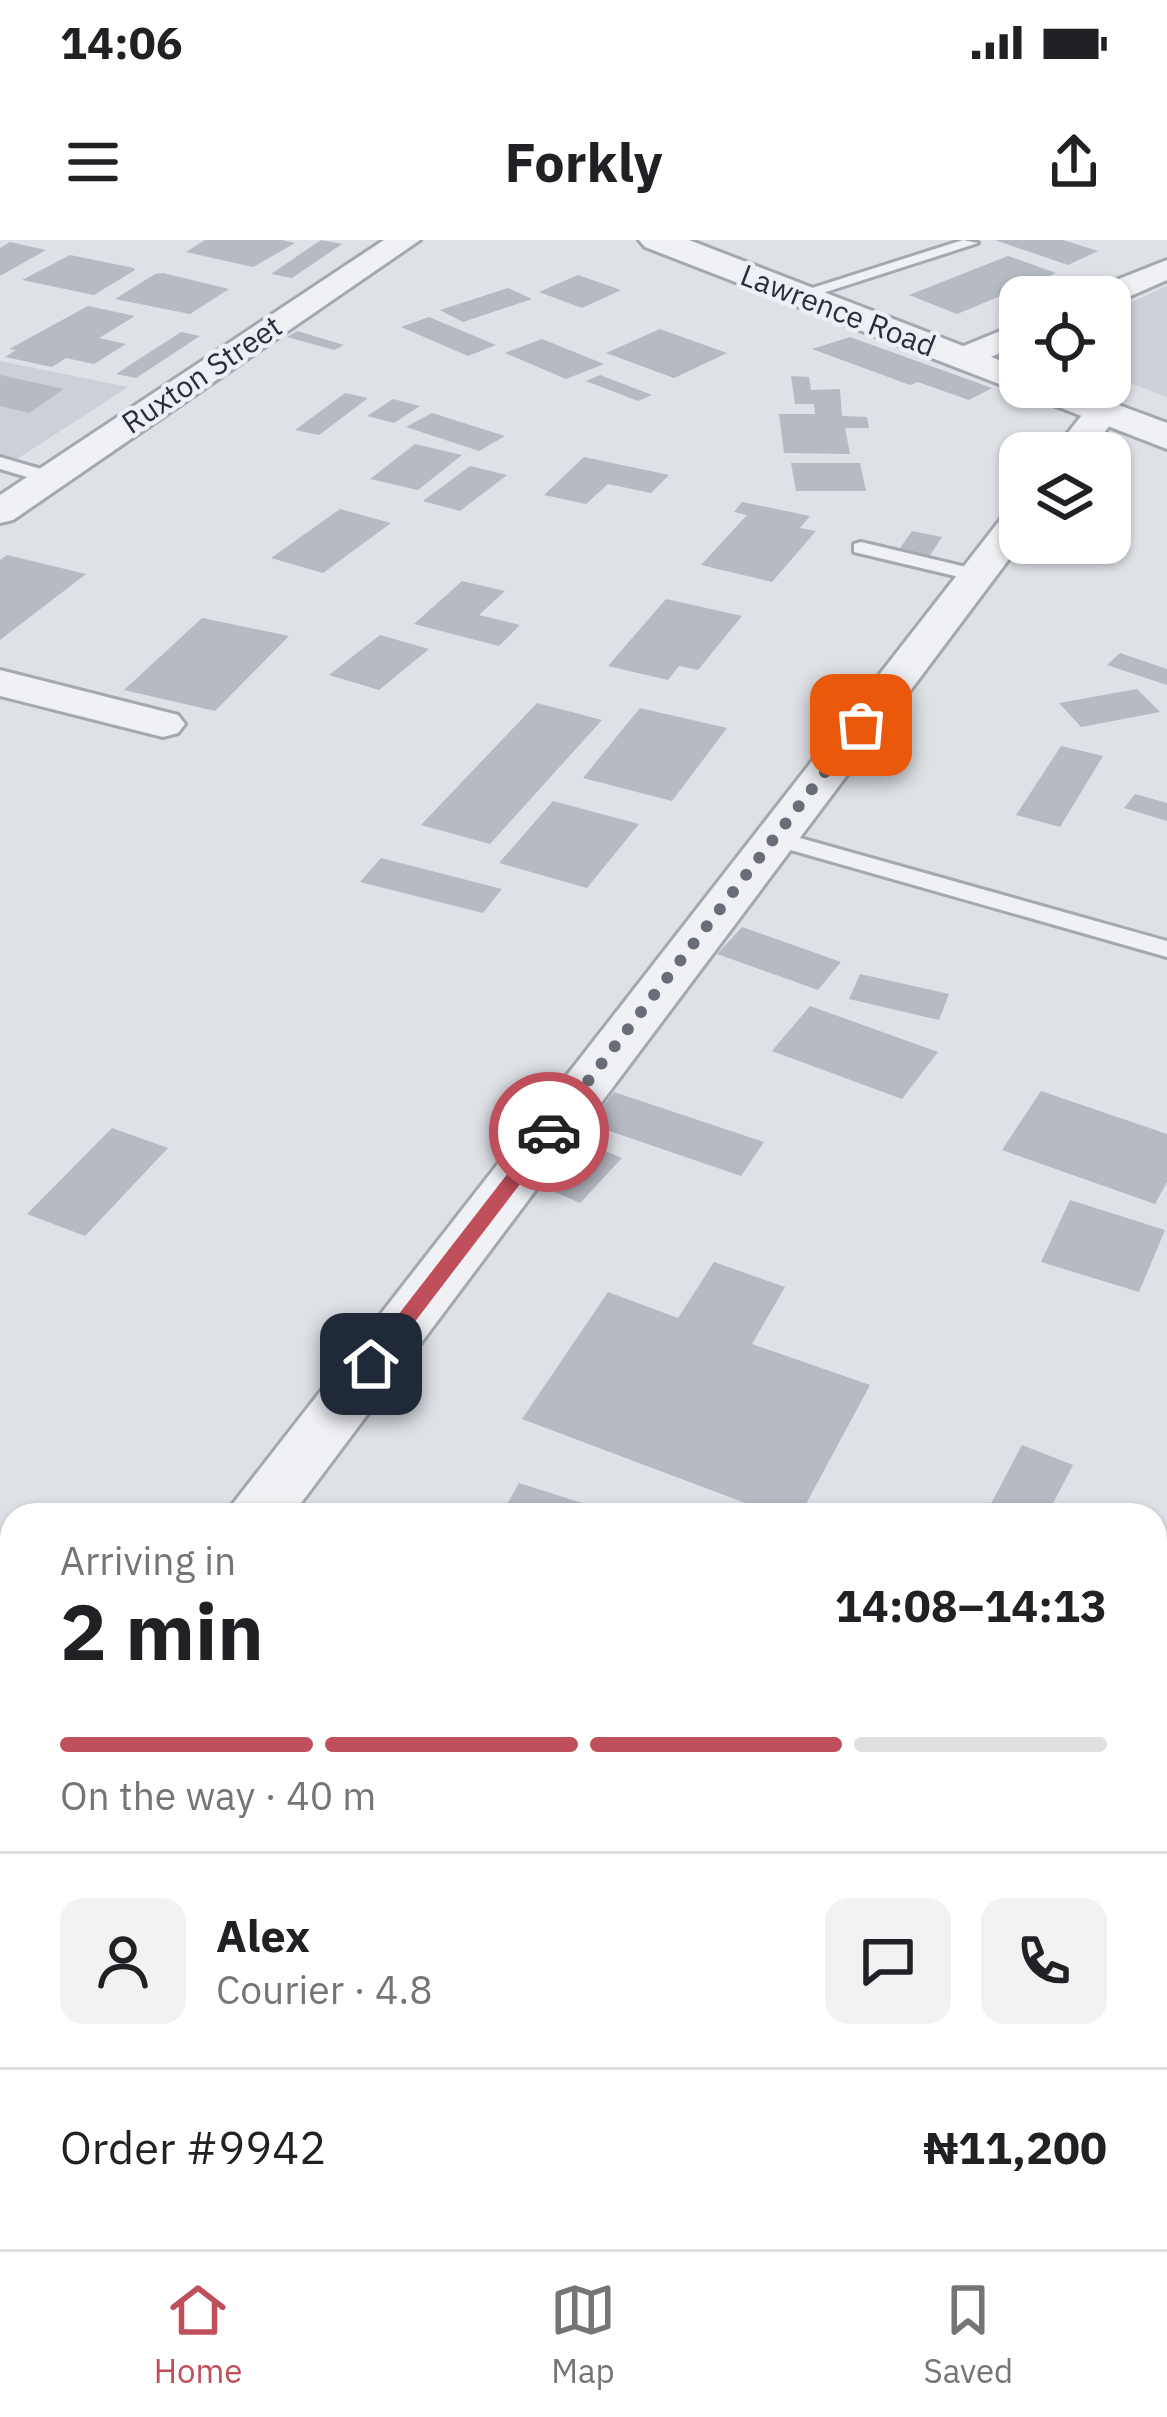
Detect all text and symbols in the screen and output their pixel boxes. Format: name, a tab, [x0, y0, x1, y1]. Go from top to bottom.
text: 14:06	[60, 13, 183, 71]
text: Forkly	[504, 127, 663, 197]
icon: menu	[60, 129, 126, 195]
icon: share	[1041, 129, 1107, 195]
street label: Lawrence Road	[735, 255, 942, 365]
map controls	[999, 276, 1131, 564]
button: locate	[999, 276, 1131, 408]
street label: Ruxton Street	[114, 306, 289, 442]
button: layers	[999, 432, 1131, 564]
pin	[810, 674, 912, 776]
icon: bag	[828, 692, 894, 758]
courier	[489, 1072, 609, 1192]
icon: car	[516, 1099, 582, 1165]
pin	[320, 1313, 422, 1415]
icon: home	[338, 1331, 404, 1397]
text: Arriving in	[60, 1535, 236, 1586]
text: 14:08–14:13	[835, 1576, 1107, 1634]
text: 2 min	[60, 1580, 264, 1681]
text: On the way · 40 m	[60, 1770, 376, 1821]
button: person	[60, 1898, 186, 2024]
button: chat	[825, 1898, 951, 2024]
button: phone	[981, 1898, 1107, 2024]
text: Alex	[216, 1906, 310, 1964]
text: Courier · 4.8	[216, 1964, 433, 2015]
text: Order #9942	[60, 2118, 326, 2176]
text: ₦11,200	[923, 2118, 1107, 2176]
tab: Home	[154, 2277, 242, 2392]
tab: Map	[550, 2277, 616, 2392]
tab: Saved	[923, 2277, 1013, 2392]

